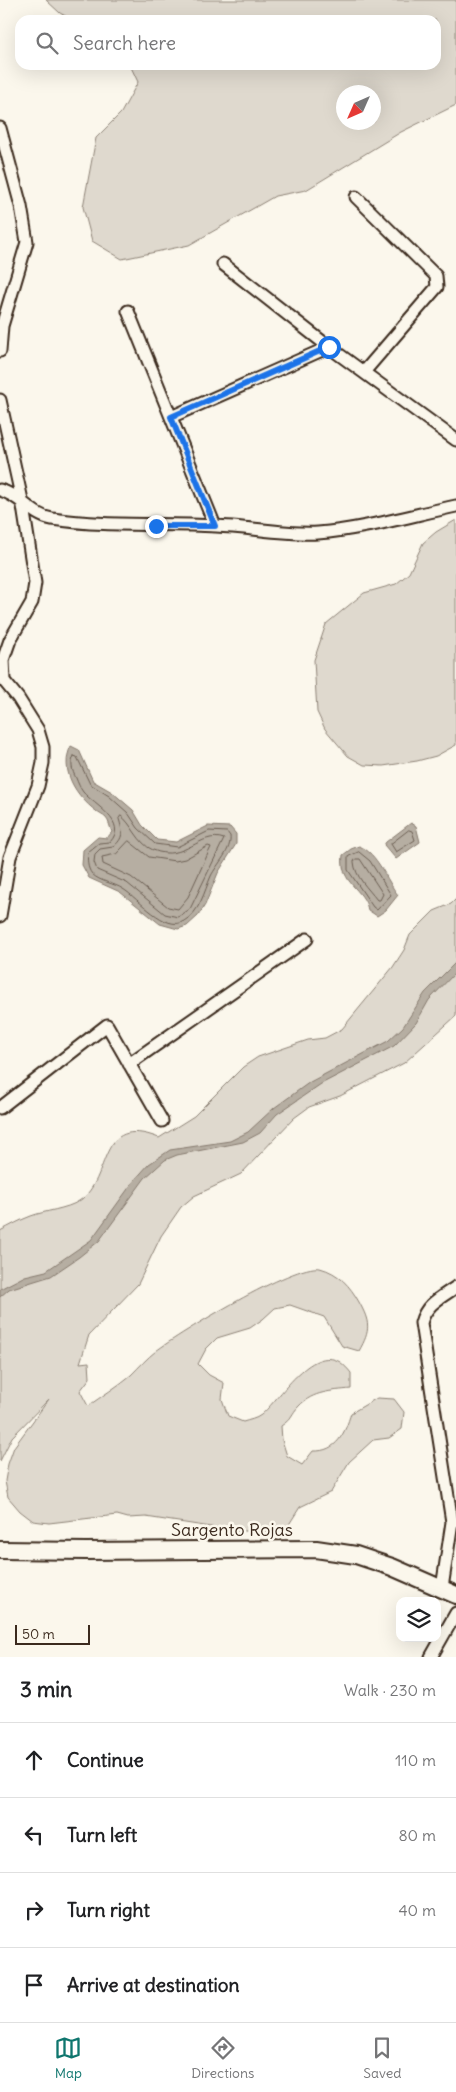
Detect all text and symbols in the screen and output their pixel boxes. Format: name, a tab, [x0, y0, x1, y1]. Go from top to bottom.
search box	[15, 15, 441, 70]
icon: search	[33, 29, 61, 57]
text: Search here	[73, 31, 176, 55]
north arrow	[336, 85, 381, 130]
route start	[318, 336, 341, 359]
route end	[145, 515, 168, 538]
street label: Sargento Rojas	[171, 1518, 293, 1541]
map controls	[396, 1597, 441, 1642]
button: layers	[396, 1597, 441, 1642]
scale bar	[15, 1622, 90, 1645]
text: 50 m	[22, 1625, 55, 1643]
text: 3 min	[20, 1676, 72, 1703]
text: Walk · 230 m	[344, 1680, 436, 1700]
icon: ahead	[20, 1746, 48, 1774]
text: Continue	[67, 1748, 144, 1772]
text: 110 m	[395, 1750, 436, 1770]
icon: left	[20, 1821, 48, 1849]
text: Turn left	[67, 1823, 137, 1847]
text: 80 m	[398, 1825, 436, 1845]
icon: right	[20, 1896, 48, 1924]
text: Turn right	[67, 1898, 150, 1922]
text: 40 m	[398, 1900, 436, 1920]
icon: arrive	[20, 1971, 48, 1999]
text: Arrive at destination	[67, 1973, 240, 1997]
tab: Map	[54, 2034, 82, 2082]
tab: Directions	[191, 2034, 254, 2082]
tab: Saved	[363, 2034, 402, 2082]

